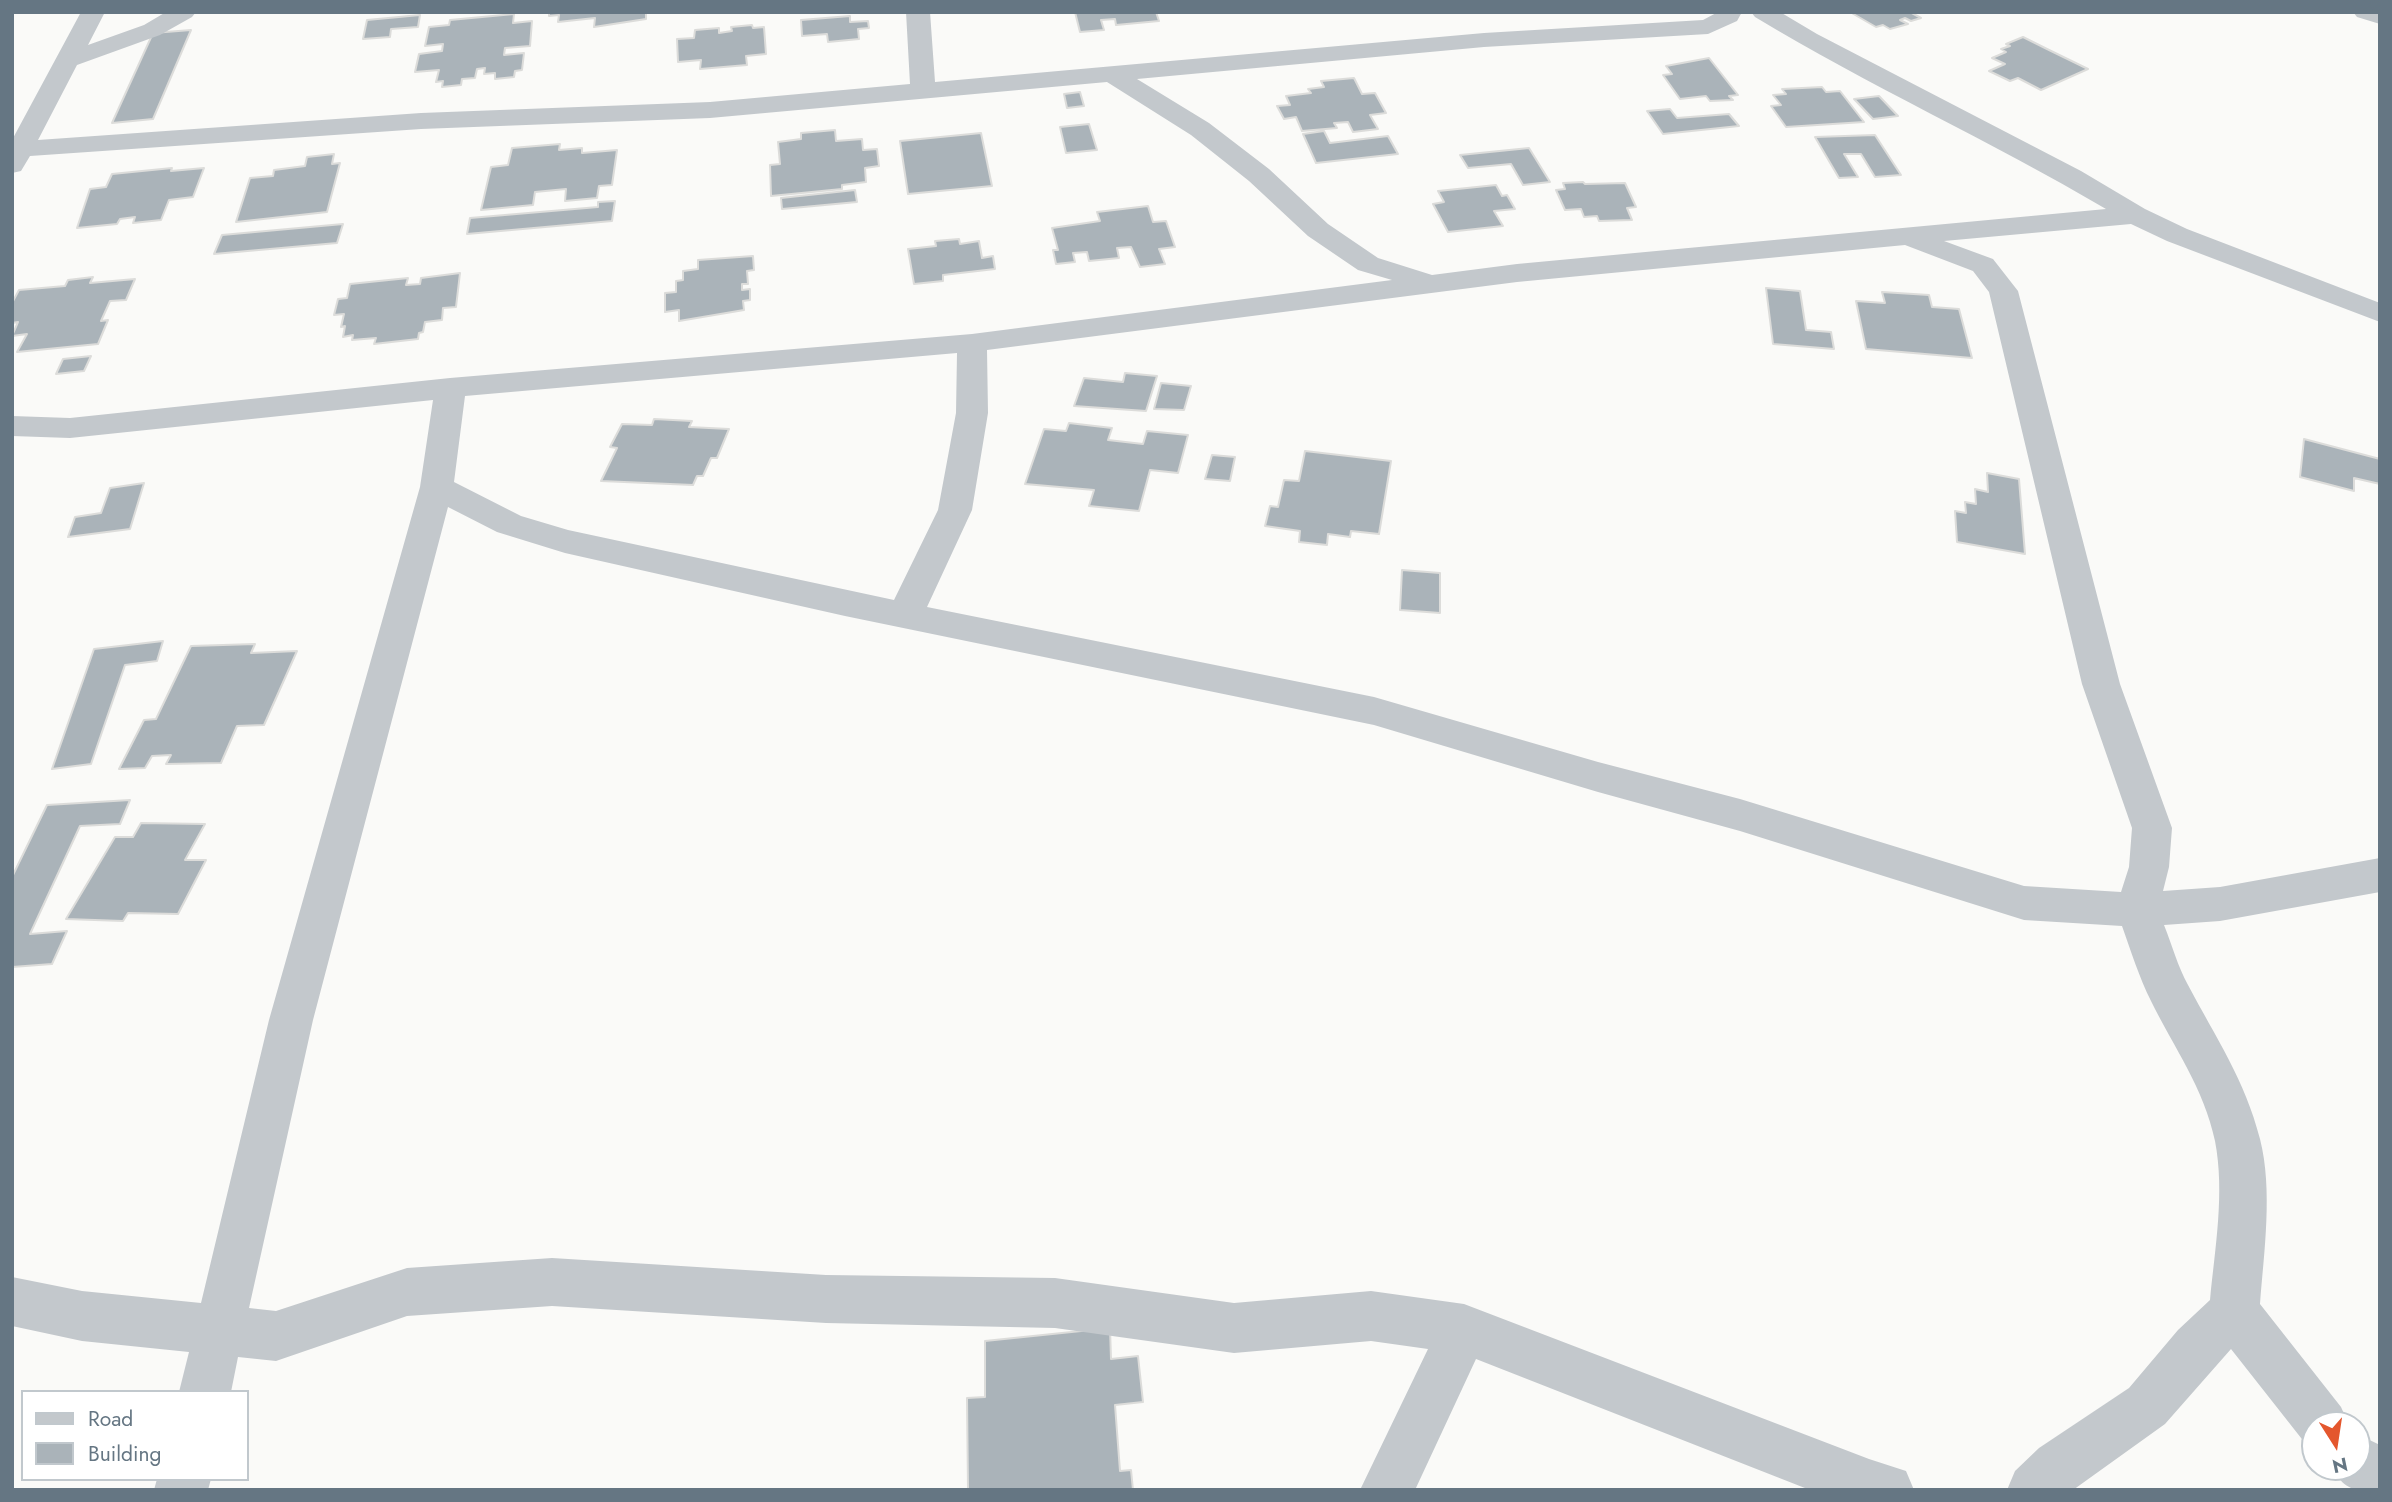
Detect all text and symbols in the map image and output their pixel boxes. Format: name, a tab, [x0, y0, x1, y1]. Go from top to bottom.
legend	[21, 1390, 248, 1481]
text: Road	[88, 1404, 133, 1434]
north arrow	[2301, 1411, 2371, 1481]
text: Building	[88, 1439, 161, 1469]
text: N	[2330, 1450, 2350, 1480]

